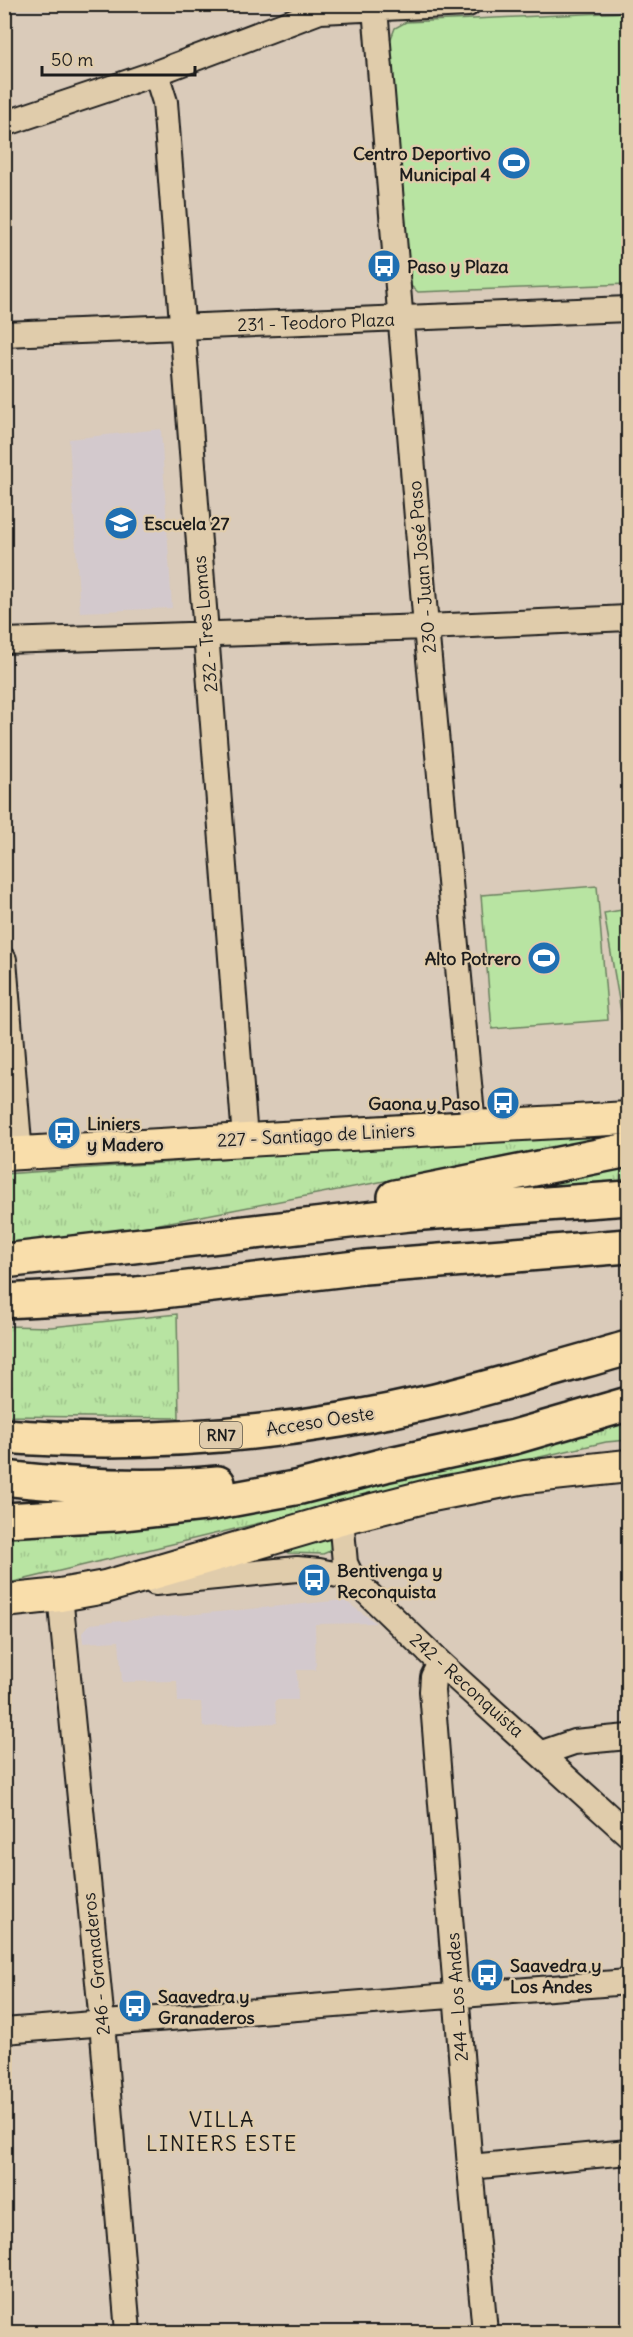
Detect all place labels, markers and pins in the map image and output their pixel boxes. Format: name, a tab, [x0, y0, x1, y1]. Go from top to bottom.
place label: Centro Deportivo Municipal 4	[353, 142, 492, 186]
sports icon: Centro Deportivo Municipal 4	[496, 145, 532, 181]
bus stop icon: Paso y Plaza	[366, 248, 402, 284]
place label: Paso y Plaza	[407, 255, 509, 278]
school or university icon: Escuela 27	[103, 505, 139, 541]
place label: Escuela 27	[144, 512, 230, 535]
sports icon: Alto Potrero	[526, 940, 562, 976]
place label: Alto Potrero	[425, 947, 521, 970]
bus stop icon: Gaona y Paso	[485, 1085, 521, 1121]
place label: Gaona y Paso	[368, 1092, 480, 1115]
place label: Liniers y Madero	[87, 1112, 164, 1156]
bus stop icon: Liniers y Madero	[46, 1115, 82, 1151]
place label: Bentivenga y Reconquista	[337, 1559, 443, 1603]
bus stop icon: Bentivenga y Reconquista	[296, 1562, 332, 1598]
place label: Saavedra y Los Andes	[510, 1954, 601, 1998]
bus stop icon: Saavedra y Los Andes	[469, 1957, 505, 1993]
place label: Saavedra y Granaderos	[158, 1985, 255, 2029]
bus stop icon: Saavedra y Granaderos	[117, 1988, 153, 2024]

